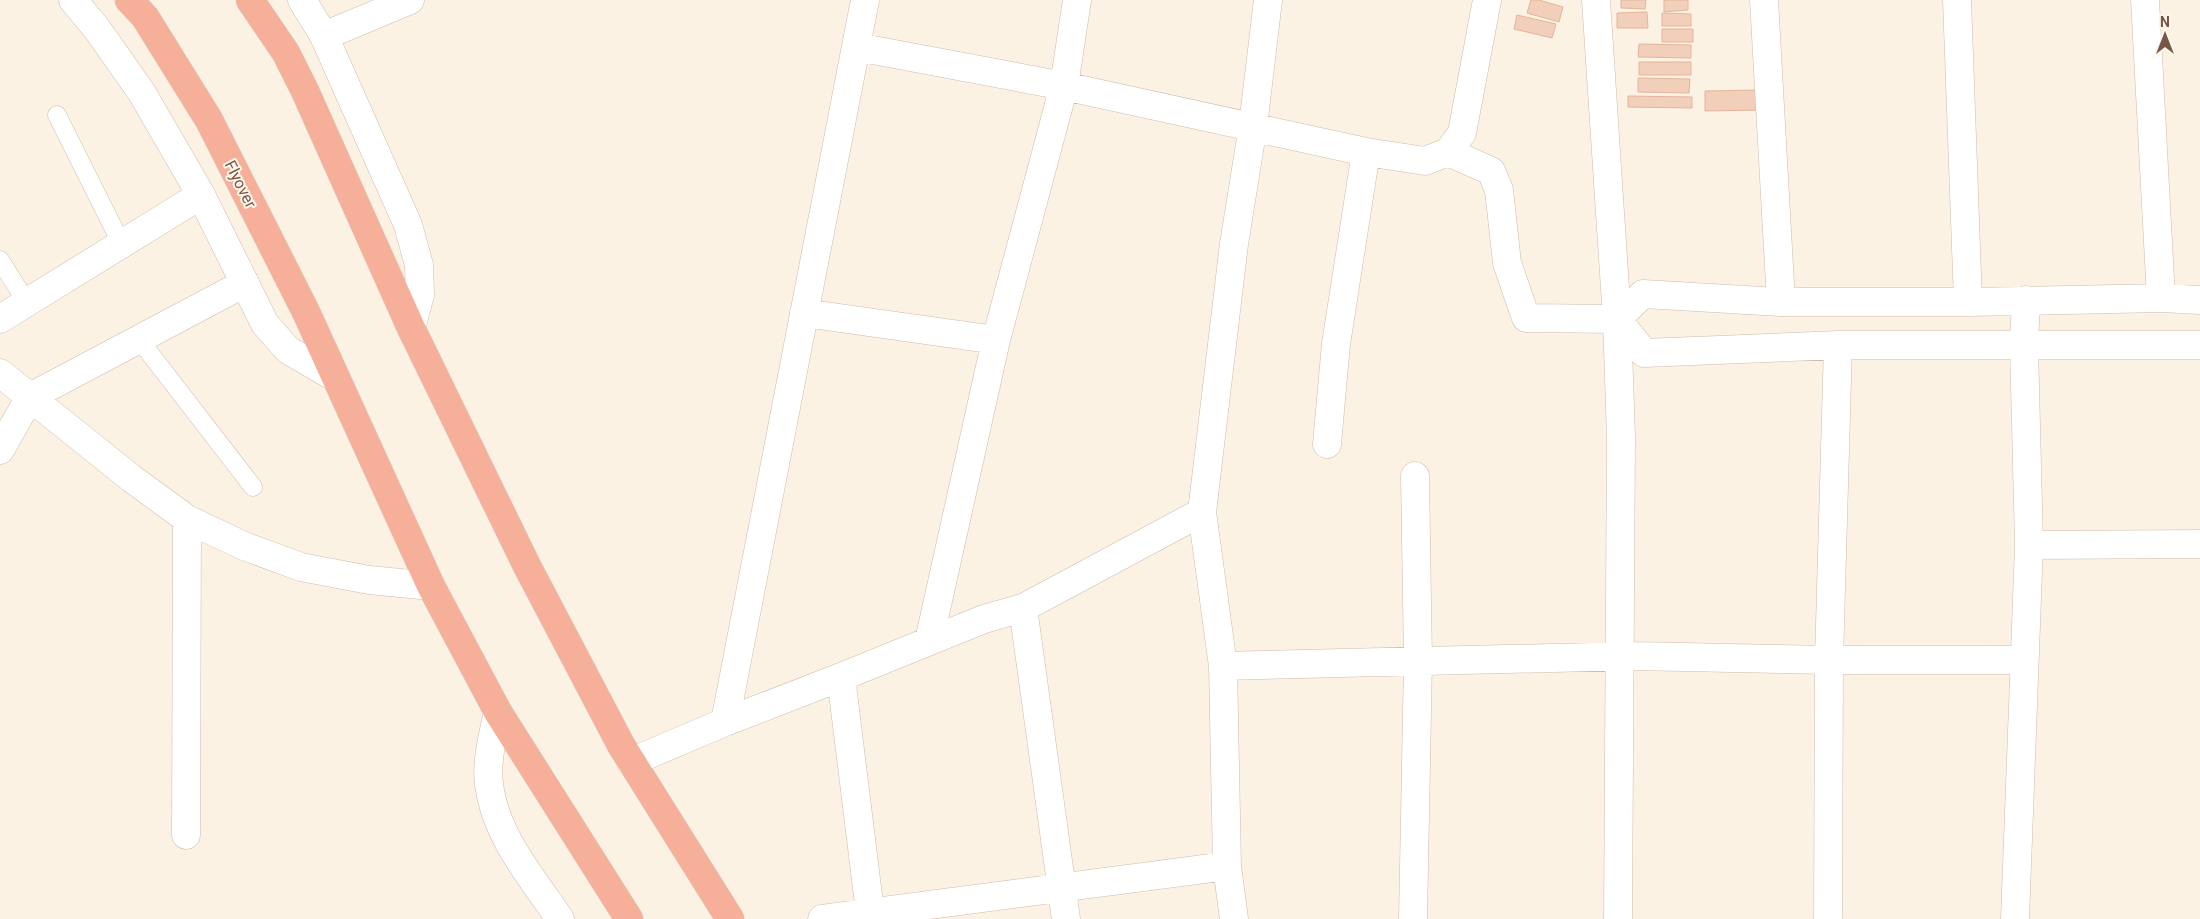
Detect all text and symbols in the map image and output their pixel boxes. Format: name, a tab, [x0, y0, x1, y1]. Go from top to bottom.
north arrow	[2140, 10, 2190, 60]
text: N	[2160, 14, 2170, 30]
street label: Flyover	[221, 157, 261, 212]

